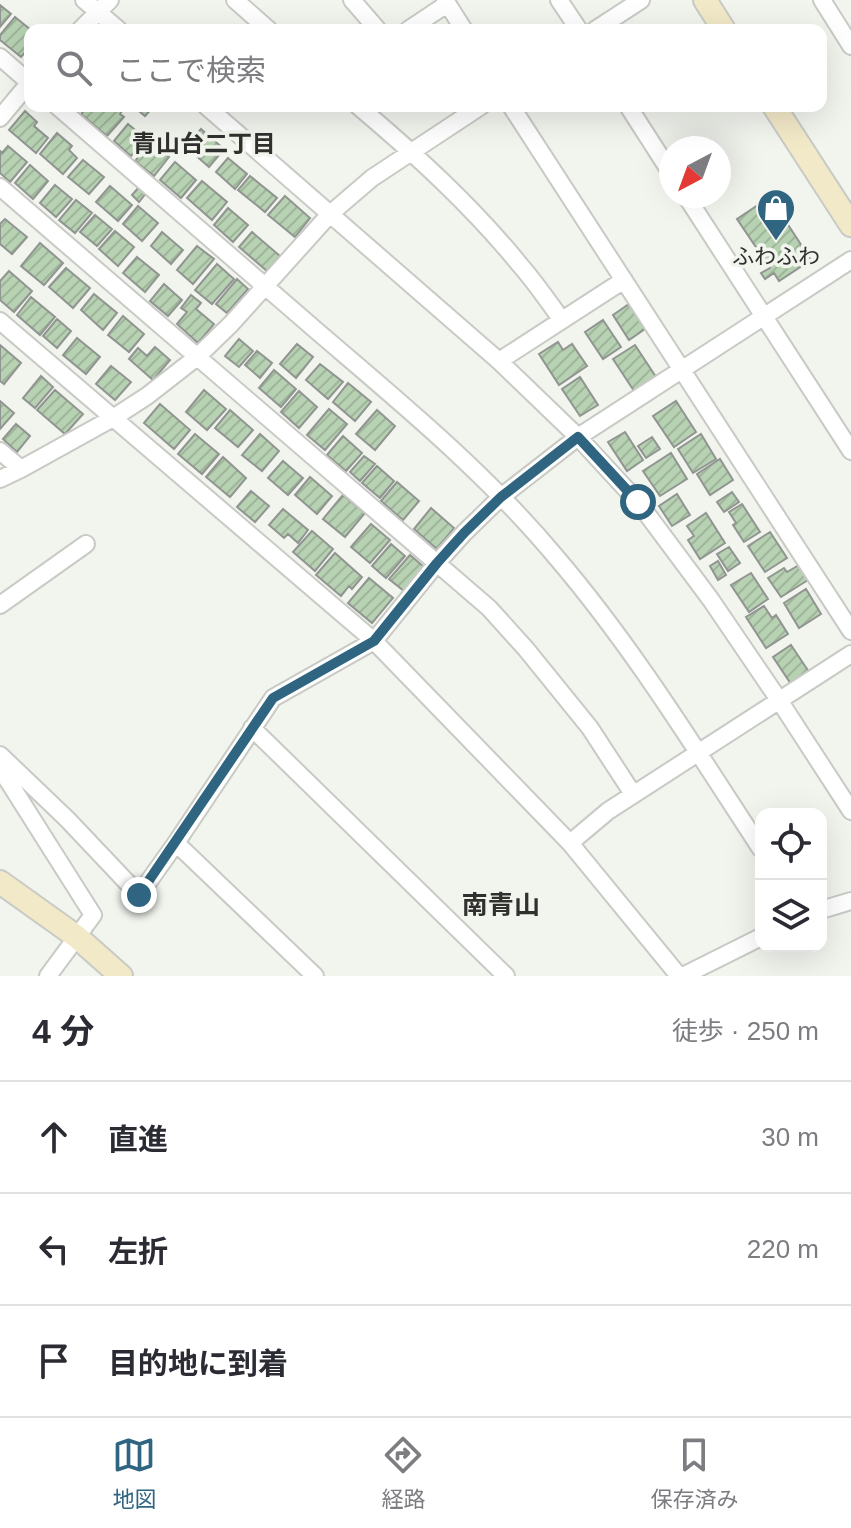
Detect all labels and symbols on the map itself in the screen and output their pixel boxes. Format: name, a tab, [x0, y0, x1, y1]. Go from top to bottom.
district label: 青山台二丁目	[132, 130, 276, 157]
north arrow	[659, 136, 731, 208]
shop icon: ふわふわ	[755, 187, 797, 242]
place label: ふわふわ	[732, 244, 820, 269]
route start	[620, 484, 656, 520]
route end	[121, 877, 157, 913]
district label: 南青山	[462, 890, 540, 920]

